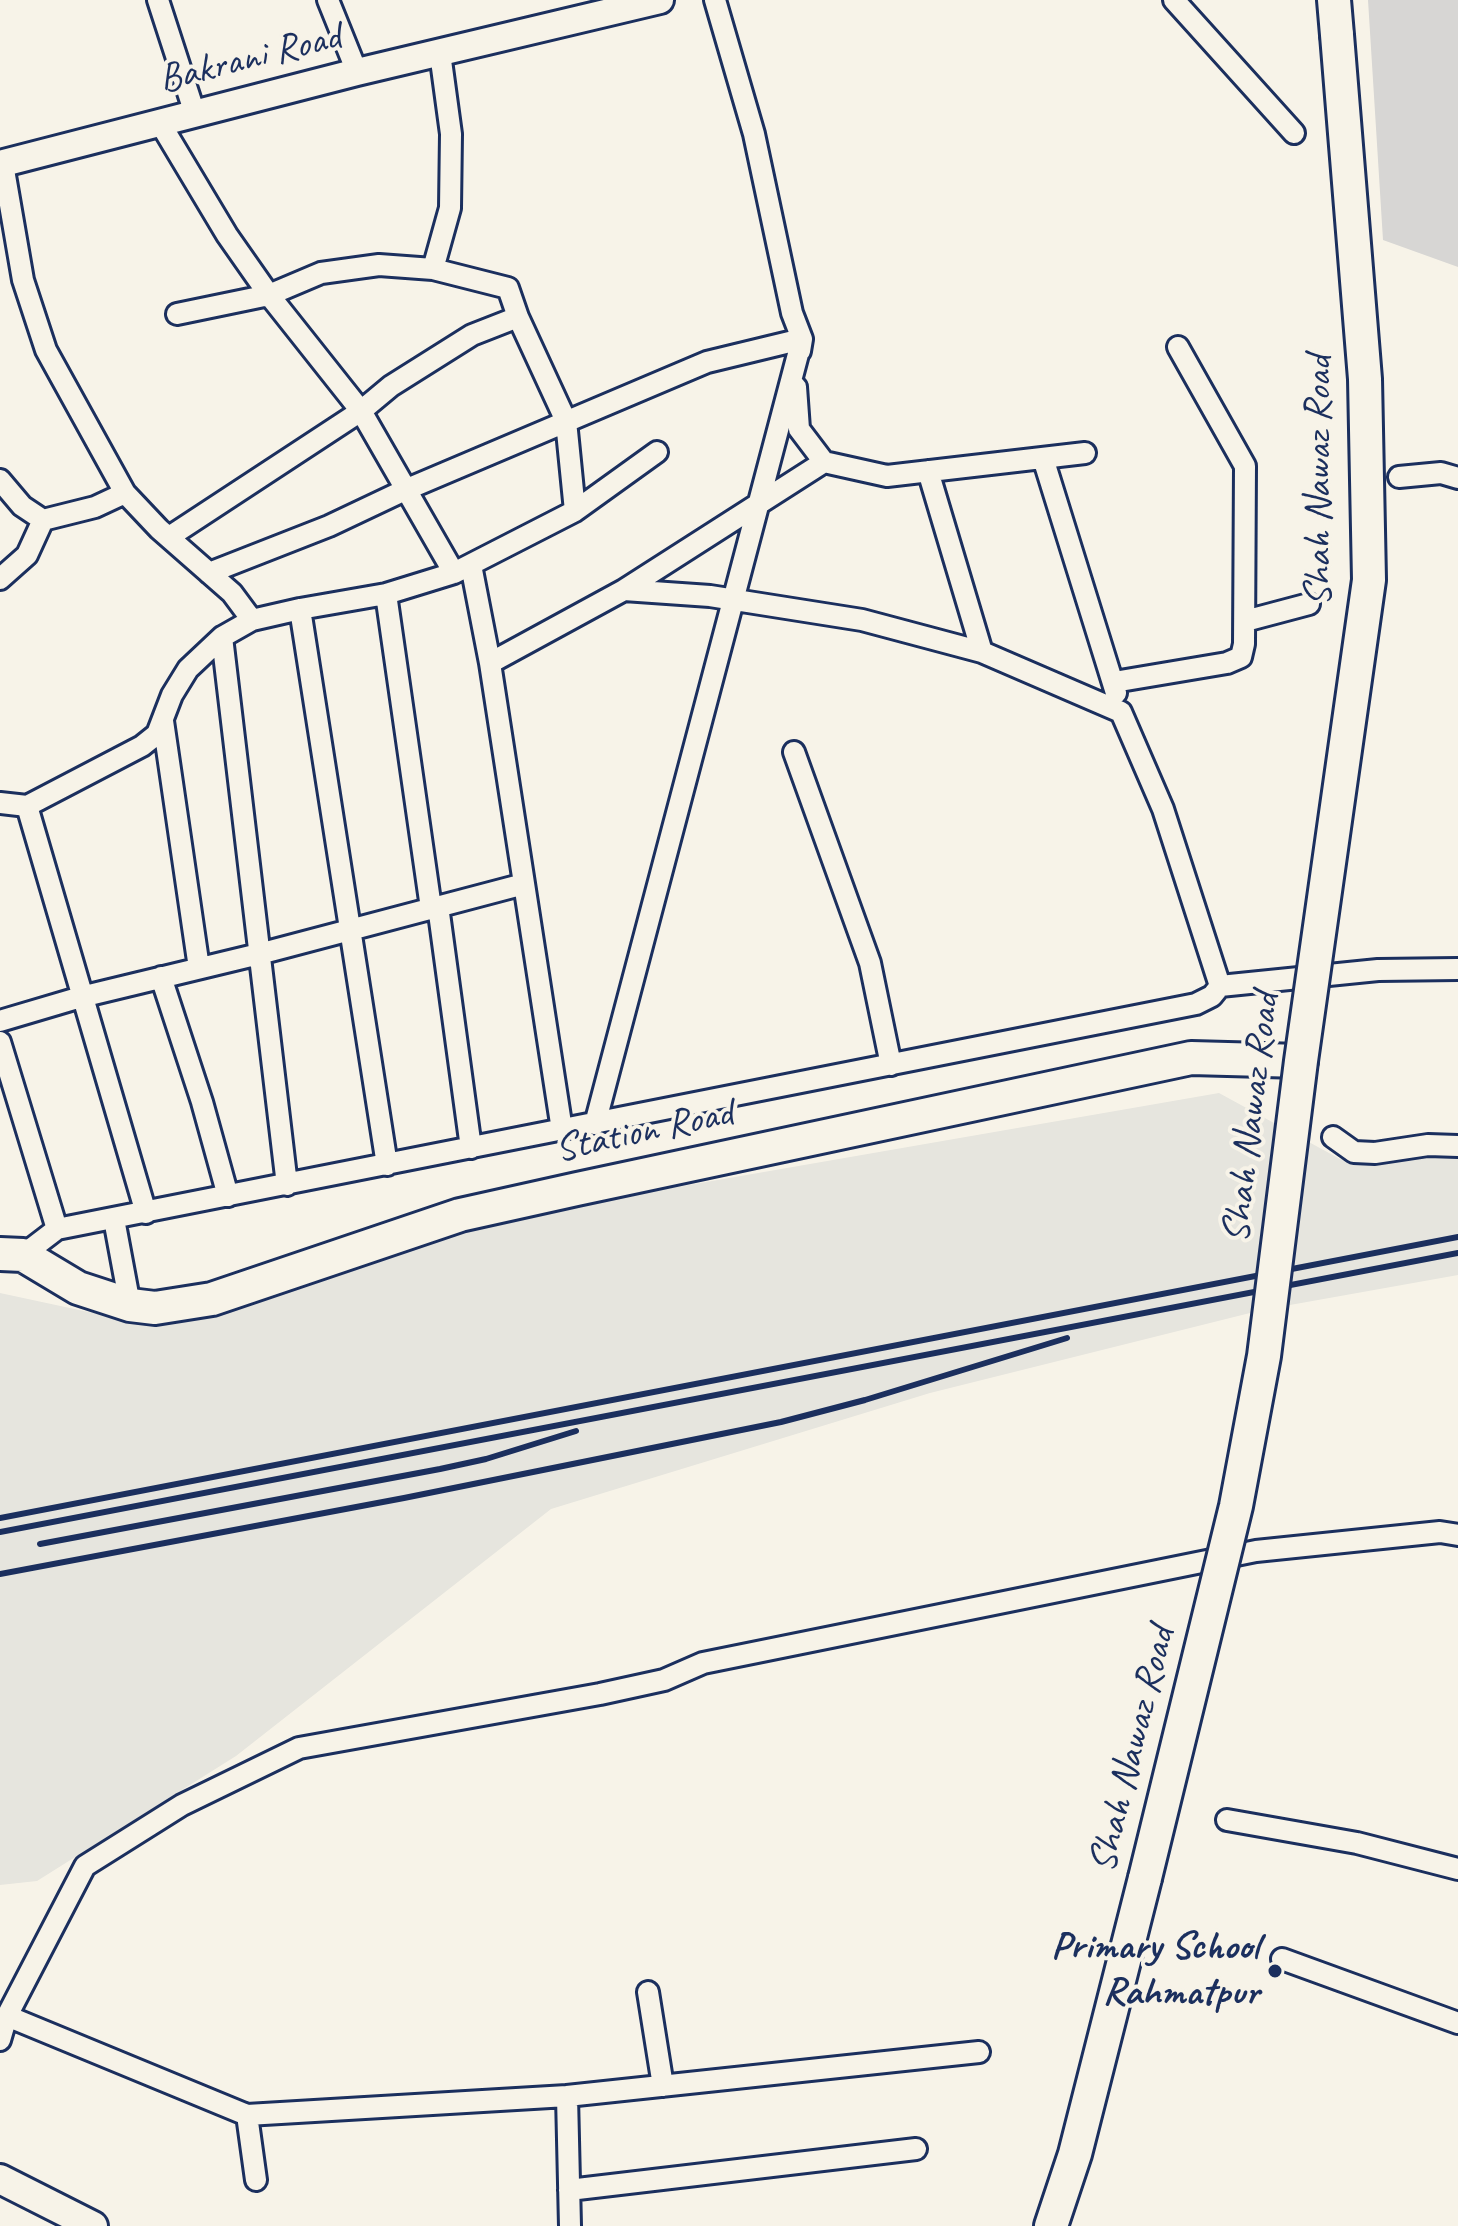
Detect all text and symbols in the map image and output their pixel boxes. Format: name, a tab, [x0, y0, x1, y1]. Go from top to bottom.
street label: Bakrani Road	[154, 13, 346, 105]
street label: Shah Nawaz Road	[1296, 355, 1344, 607]
street label: Shah Nawaz Road	[1213, 990, 1291, 1246]
street label: Station Road	[551, 1090, 737, 1174]
street label: Shah Nawaz Road	[1079, 1622, 1187, 1878]
place label: Primary School Rahmatpur	[1051, 1924, 1259, 2018]
marker: Primary School Rahmatpur	[1266, 1962, 1284, 1980]

